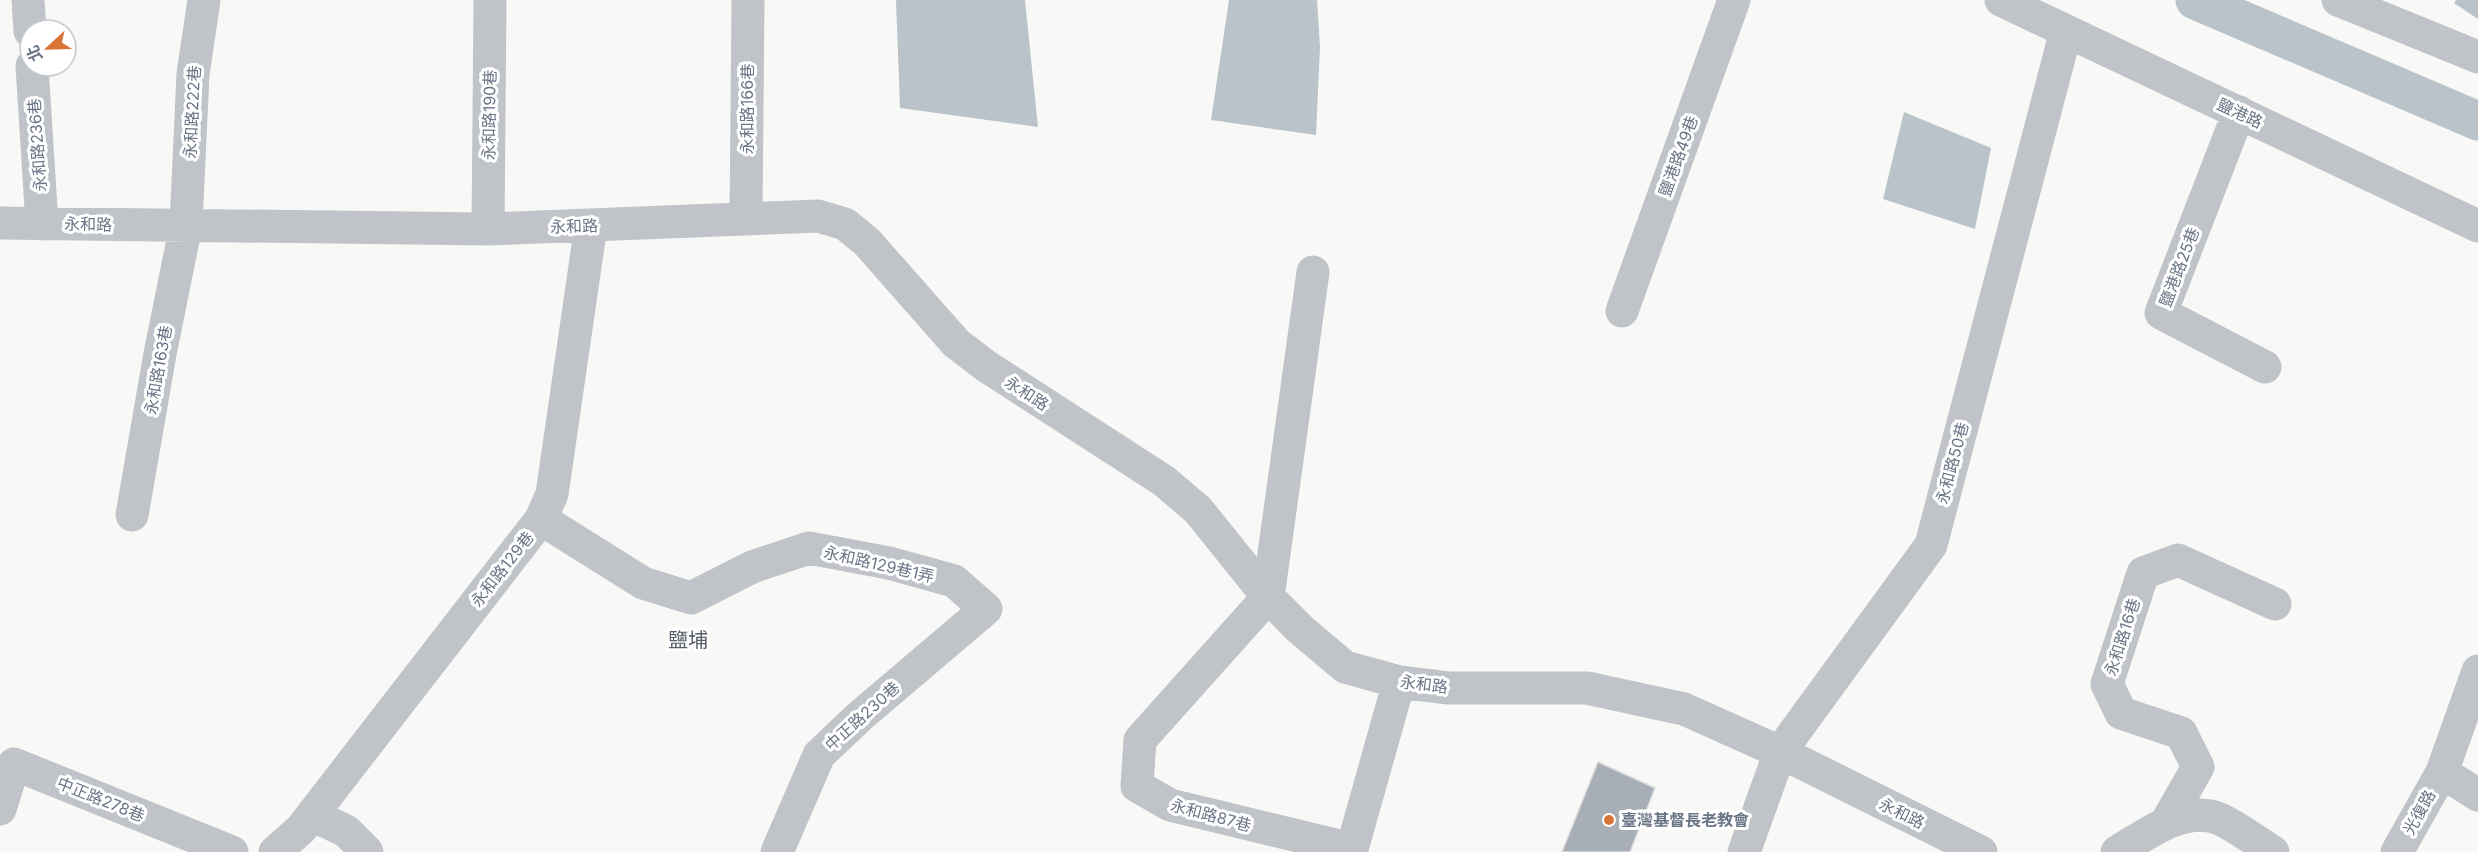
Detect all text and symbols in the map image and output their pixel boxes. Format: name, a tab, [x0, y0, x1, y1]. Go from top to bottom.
north arrow	[18, 18, 78, 78]
text: 北	[22, 42, 46, 65]
street label: 永和路166巷	[737, 64, 757, 154]
street label: 永和路222巷	[180, 65, 204, 159]
street label: 永和路190巷	[478, 70, 500, 160]
street label: 鹽港路	[2214, 94, 2266, 132]
street label: 永和路236巷	[24, 98, 50, 192]
street label: 鹽港路49巷	[1654, 113, 1702, 199]
street label: 永和路	[64, 214, 112, 234]
street label: 永和路	[550, 215, 598, 237]
street label: 鹽港路25巷	[2155, 224, 2203, 310]
street label: 永和路163巷	[140, 324, 176, 416]
street label: 永和路	[1001, 372, 1053, 414]
street label: 永和路50巷	[1931, 420, 1973, 506]
street label: 永和路129巷	[466, 527, 538, 611]
street label: 永和路129巷1弄	[822, 542, 936, 586]
street label: 永和路16巷	[2100, 596, 2144, 678]
district label: 鹽埔	[668, 628, 708, 652]
street label: 永和路	[1399, 671, 1449, 697]
street label: 中正路230巷	[820, 677, 904, 755]
street label: 中正路278巷	[54, 772, 148, 826]
street label: 光復路	[2399, 786, 2439, 838]
street label: 永和路	[1876, 793, 1928, 833]
street label: 永和路87巷	[1168, 795, 1254, 835]
place label: 臺灣基督長老教會	[1621, 810, 1749, 830]
marker: 臺灣基督長老教會	[1602, 813, 1616, 827]

